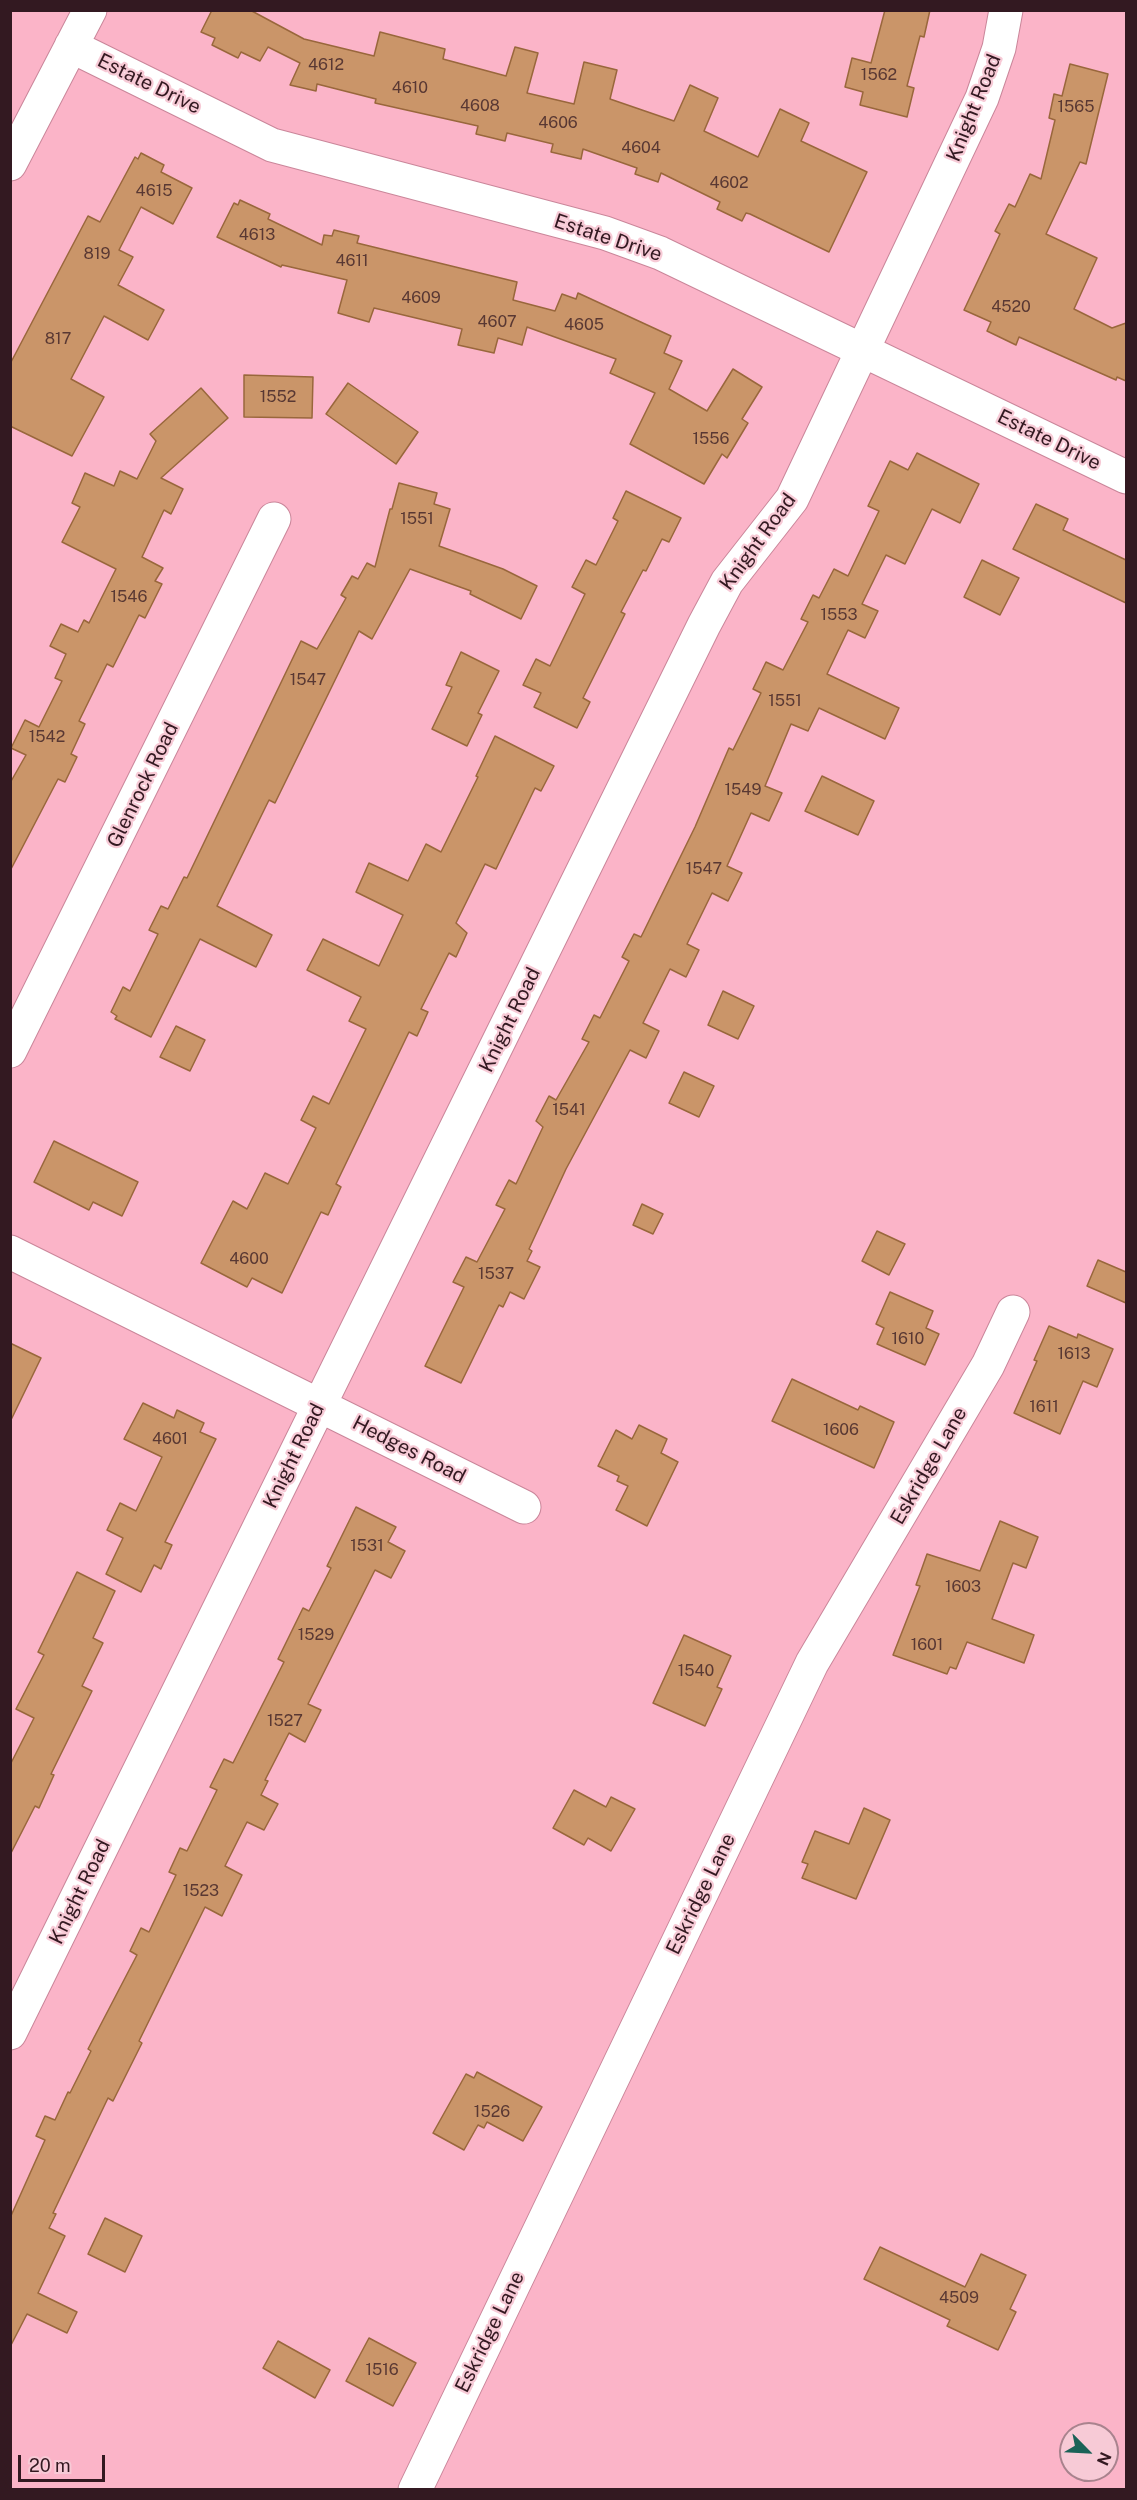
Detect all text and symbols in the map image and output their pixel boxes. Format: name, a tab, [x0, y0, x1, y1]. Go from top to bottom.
street label: Estate Drive	[93, 49, 205, 119]
street label: Knight Road	[942, 51, 1006, 165]
house number: 4612	[308, 55, 344, 75]
house number: 1562	[861, 65, 897, 85]
house number: 4610	[392, 78, 428, 98]
house number: 4608	[460, 96, 500, 116]
house number: 1565	[1058, 97, 1094, 117]
house number: 4606	[538, 113, 578, 133]
house number: 4604	[621, 138, 661, 158]
house number: 4602	[709, 173, 749, 193]
house number: 4615	[136, 181, 172, 201]
street label: Estate Drive	[551, 209, 665, 267]
house number: 4613	[239, 225, 275, 245]
house number: 819	[84, 244, 110, 264]
house number: 4611	[335, 251, 369, 271]
house number: 4609	[401, 288, 441, 308]
house number: 4520	[991, 297, 1031, 317]
house number: 4607	[477, 312, 517, 332]
house number: 4605	[564, 315, 604, 335]
house number: 817	[45, 329, 71, 349]
house number: 1552	[260, 387, 296, 407]
street label: Estate Drive	[993, 405, 1105, 475]
house number: 1556	[693, 429, 729, 449]
street label: Knight Road	[715, 489, 801, 595]
house number: 1551	[400, 509, 434, 529]
house number: 1546	[111, 587, 147, 607]
house number: 1553	[820, 605, 858, 625]
house number: 1547	[290, 670, 326, 690]
house number: 1551	[768, 691, 802, 711]
street label: Glenrock Road	[102, 719, 184, 851]
house number: 1542	[29, 727, 65, 747]
house number: 1549	[725, 780, 761, 800]
house number: 1547	[686, 859, 722, 879]
street label: Knight Road	[474, 964, 546, 1076]
house number: 1541	[552, 1100, 586, 1120]
house number: 4600	[229, 1249, 269, 1269]
house number: 1537	[478, 1264, 514, 1284]
house number: 1610	[892, 1329, 924, 1349]
house number: 1613	[1057, 1344, 1091, 1364]
house number: 1611	[1029, 1397, 1059, 1417]
street label: Knight Road	[258, 1400, 330, 1512]
street label: Eskridge Lane	[886, 1403, 972, 1529]
street label: Hedges Road	[348, 1411, 470, 1489]
house number: 1606	[823, 1420, 859, 1440]
house number: 4601	[152, 1429, 188, 1449]
house number: 1531	[350, 1536, 384, 1556]
house number: 1603	[945, 1577, 981, 1597]
house number: 1529	[298, 1625, 334, 1645]
house number: 1601	[911, 1635, 943, 1655]
house number: 1540	[678, 1661, 714, 1681]
house number: 1527	[267, 1711, 303, 1731]
street label: Eskridge Lane	[661, 1830, 741, 1958]
street label: Knight Road	[44, 1836, 116, 1948]
house number: 1523	[183, 1881, 219, 1901]
house number: 1526	[474, 2102, 510, 2122]
street label: Eskridge Lane	[450, 2268, 530, 2396]
house number: 4509	[939, 2288, 979, 2308]
house number: 1516	[365, 2360, 399, 2380]
north arrow	[1059, 2422, 1119, 2482]
scale bar	[21, 2443, 108, 2481]
text: N	[1093, 2449, 1115, 2468]
text: 20 m	[29, 2455, 71, 2476]

